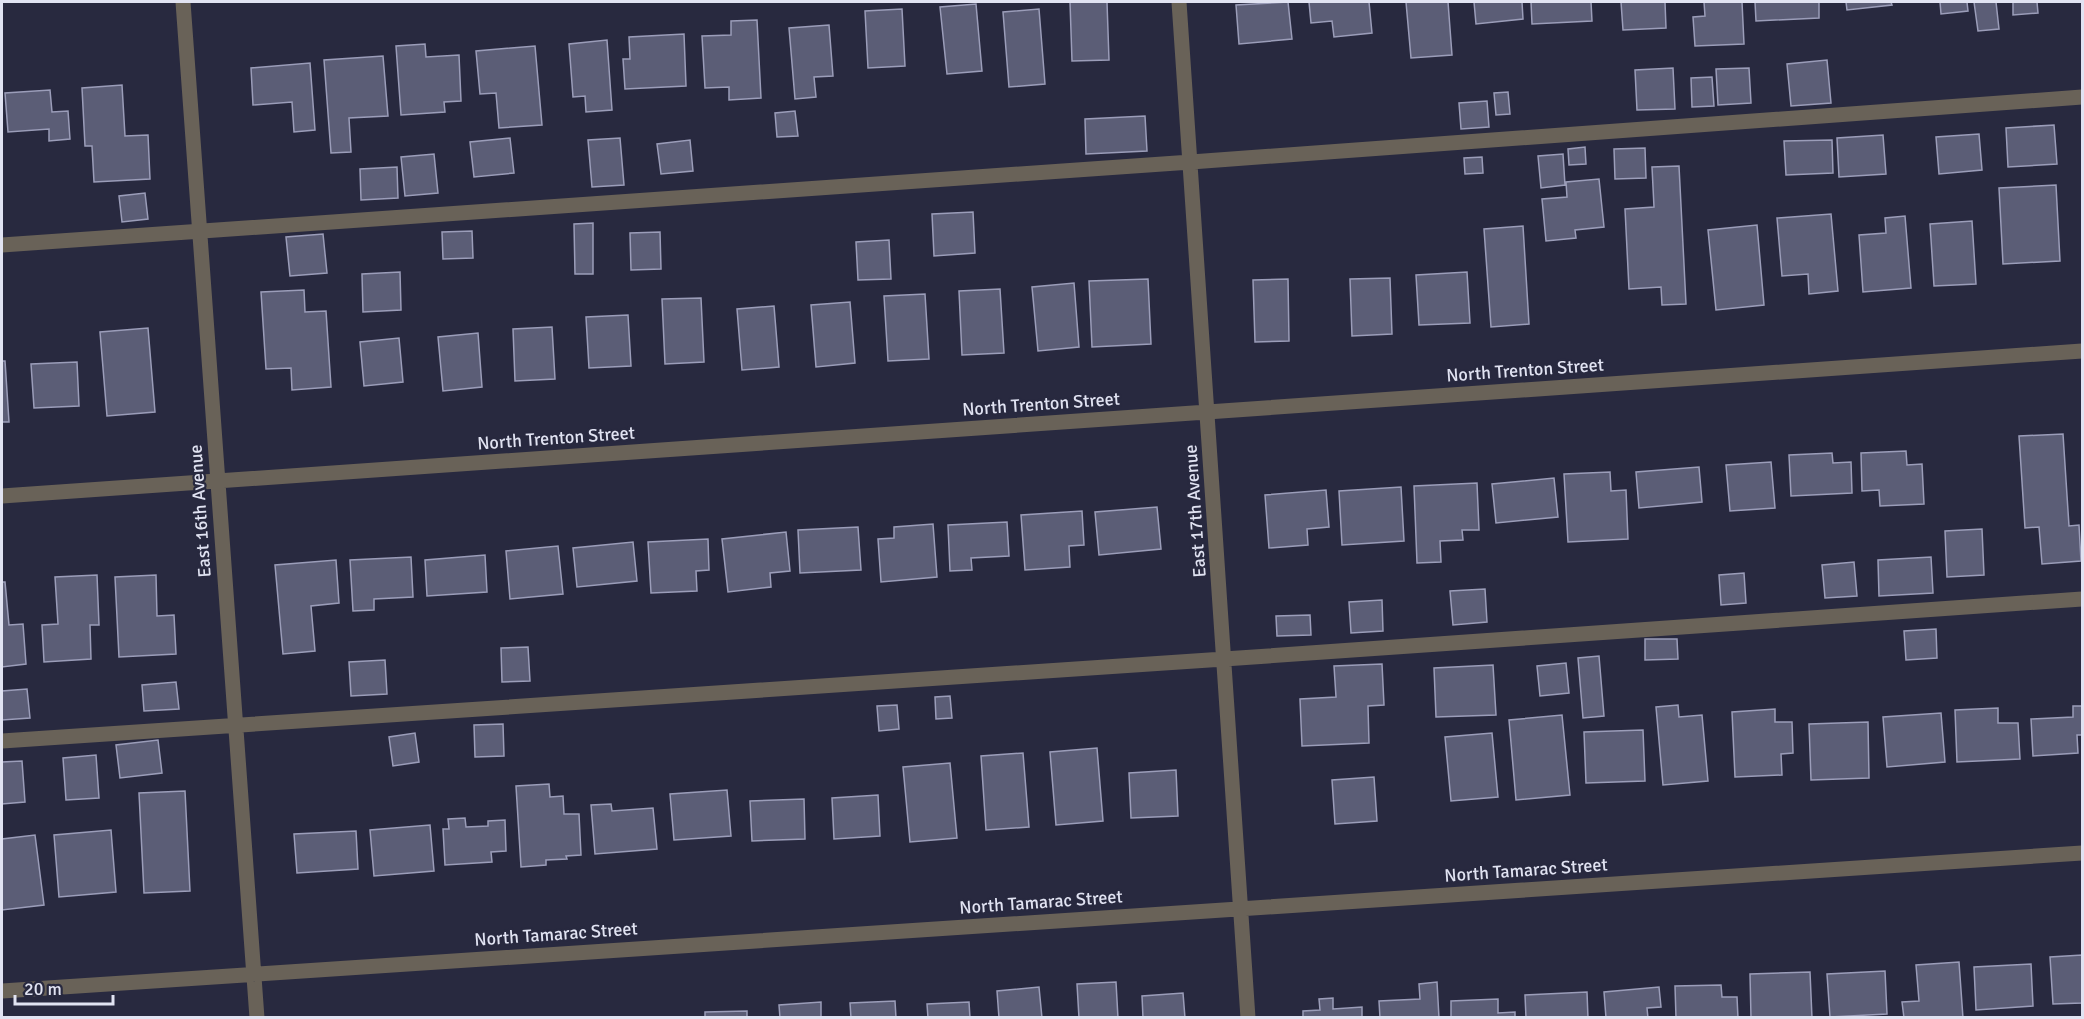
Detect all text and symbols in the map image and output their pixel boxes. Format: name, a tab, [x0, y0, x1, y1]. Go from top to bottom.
street label: North Trenton Street	[1445, 354, 1605, 386]
street label: North Trenton Street	[961, 388, 1121, 420]
street label: North Trenton Street	[476, 422, 636, 454]
street label: East 16th Avenue	[184, 444, 216, 578]
street label: East 17th Avenue	[1179, 444, 1211, 578]
street label: North Tamarac Street	[1444, 853, 1608, 887]
street label: North Tamarac Street	[959, 885, 1123, 919]
street label: North Tamarac Street	[474, 917, 638, 951]
scale bar	[15, 968, 112, 1006]
text: 20 m	[24, 978, 62, 1000]

